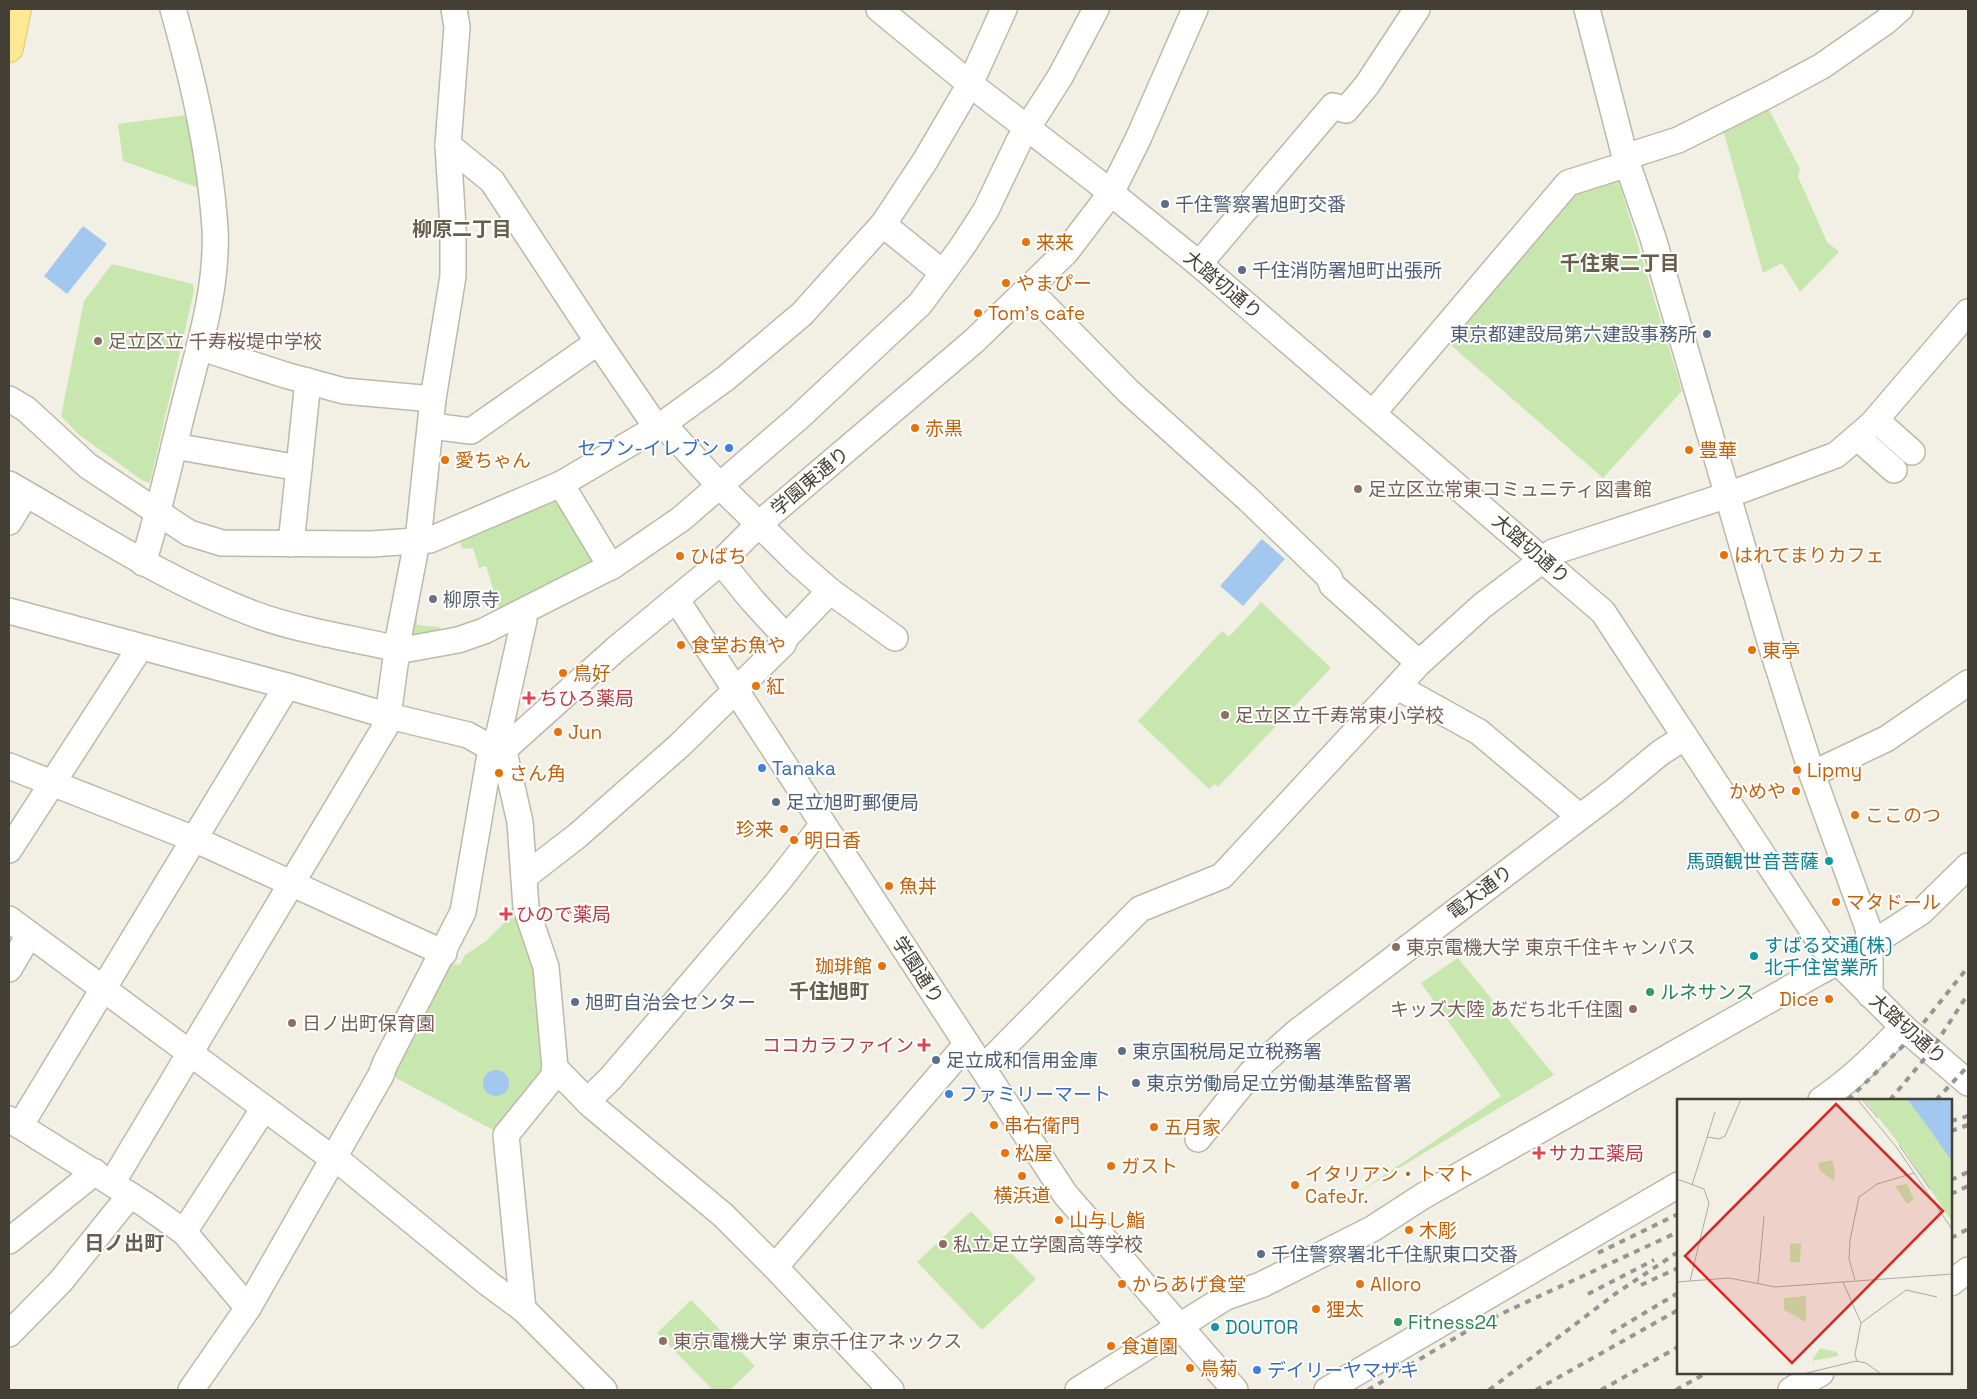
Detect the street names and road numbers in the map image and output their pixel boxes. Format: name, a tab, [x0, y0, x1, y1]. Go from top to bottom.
street label: 大踏切通り	[1179, 245, 1267, 325]
street label: 学園東通り	[766, 441, 854, 521]
street label: 大踏切通り	[1487, 508, 1575, 590]
street label: 電大通り	[1442, 859, 1518, 925]
street label: 学園通り	[887, 931, 949, 1009]
street label: 大踏切通り	[1864, 988, 1952, 1070]

